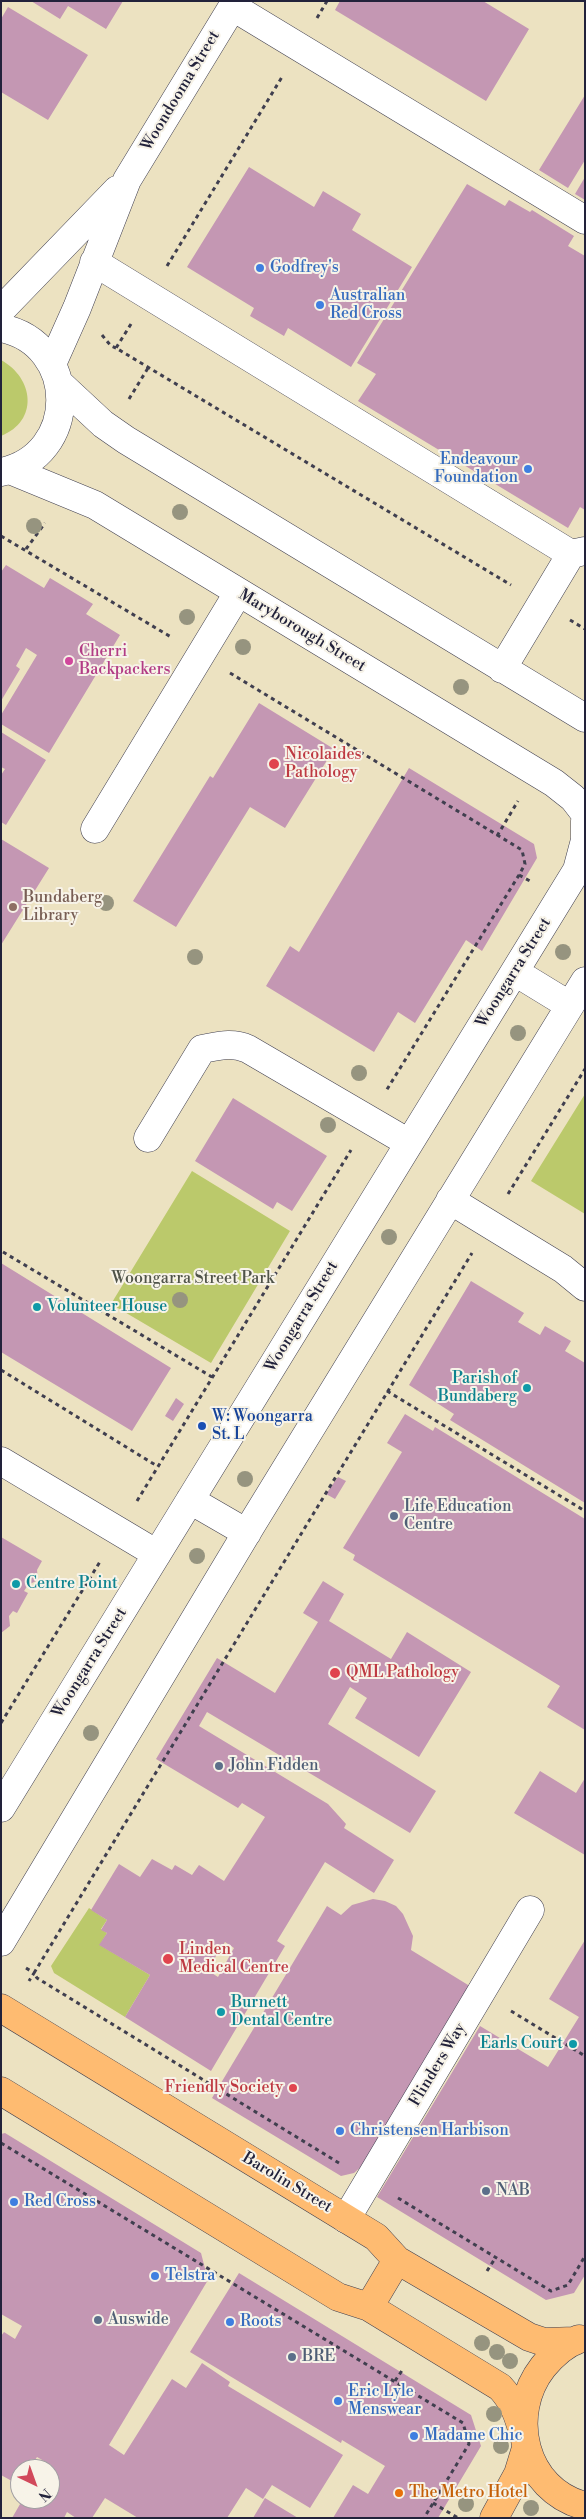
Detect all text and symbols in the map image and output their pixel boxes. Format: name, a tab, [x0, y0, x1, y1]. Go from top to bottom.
street label: Woondooma Street	[138, 27, 224, 155]
place label: Godfrey's	[270, 258, 339, 278]
marker: Godfrey's	[254, 262, 266, 274]
place label: Australian Red Cross	[330, 286, 405, 324]
marker: Australian Red Cross	[314, 299, 326, 311]
place label: Endeavour Foundation	[434, 450, 518, 488]
marker: Endeavour Foundation	[522, 463, 534, 475]
street label: Maryborough Street	[235, 585, 369, 677]
place label: Cherri Backpackers	[79, 642, 170, 680]
marker: Cherri Backpackers	[63, 655, 75, 667]
place label: Nicolaides Pathology	[285, 745, 362, 783]
marker: Nicolaides Pathology	[267, 757, 281, 771]
place label: Bundaberg Library	[23, 888, 102, 926]
marker: Bundaberg Library	[7, 901, 19, 913]
street label: Woongarra Street	[472, 914, 556, 1032]
street label: Woongarra Street	[261, 1258, 343, 1376]
park label: Woongarra Street Park	[112, 1269, 274, 1289]
place label: Volunteer House	[47, 1297, 167, 1317]
marker: Volunteer House	[31, 1301, 43, 1313]
place label: Parish of Bundaberg	[438, 1369, 517, 1407]
marker: Parish of Bundaberg	[521, 1382, 533, 1394]
place label: W: Woongarra St. L	[212, 1407, 313, 1445]
marker: W: Woongarra St. L	[196, 1420, 208, 1432]
place label: Life Education Centre	[404, 1497, 512, 1535]
marker: Life Education Centre	[388, 1510, 400, 1522]
place label: Centre Point	[26, 1574, 118, 1594]
marker: Centre Point	[10, 1578, 22, 1590]
street label: Woongarra Street	[48, 1604, 132, 1722]
place label: QML Pathology	[346, 1663, 459, 1683]
marker: QML Pathology	[328, 1666, 342, 1680]
place label: John Fidden	[229, 1756, 319, 1776]
marker: John Fidden	[213, 1760, 225, 1772]
place label: Linden Medical Centre	[179, 1940, 289, 1978]
marker: Linden Medical Centre	[161, 1952, 175, 1966]
place label: Burnett Dental Centre	[231, 1993, 332, 2031]
marker: Burnett Dental Centre	[215, 2006, 227, 2018]
street label: Flinders Way	[406, 2020, 470, 2110]
place label: Earls Court	[480, 2034, 563, 2054]
marker: Earls Court	[567, 2038, 579, 2050]
place label: Friendly Society	[165, 2078, 283, 2098]
marker: Friendly Society	[287, 2082, 299, 2094]
place label: Christensen Harbison	[350, 2121, 509, 2141]
marker: Christensen Harbison	[334, 2125, 346, 2137]
street label: Barolin Street	[239, 2149, 335, 2217]
place label: NAB	[496, 2181, 530, 2201]
marker: NAB	[480, 2185, 492, 2197]
place label: Red Cross	[24, 2192, 96, 2212]
marker: Red Cross	[8, 2196, 20, 2208]
place label: Telstra	[165, 2266, 215, 2286]
marker: Telstra	[149, 2270, 161, 2282]
place label: Auswide	[108, 2310, 169, 2330]
place label: Roots	[240, 2312, 281, 2332]
marker: Auswide	[92, 2314, 104, 2326]
marker: Roots	[224, 2316, 236, 2328]
place label: BRE	[302, 2347, 335, 2367]
marker: BRE	[286, 2351, 298, 2363]
place label: Eric Lyle Menswear	[348, 2382, 421, 2420]
marker: Eric Lyle Menswear	[332, 2395, 344, 2407]
place label: Madame Chic	[424, 2426, 523, 2446]
marker: Madame Chic	[408, 2430, 420, 2442]
north arrow	[10, 2459, 60, 2509]
place label: The Metro Hotel	[409, 2483, 528, 2503]
text: N	[34, 2484, 55, 2505]
marker: The Metro Hotel	[393, 2487, 405, 2499]

